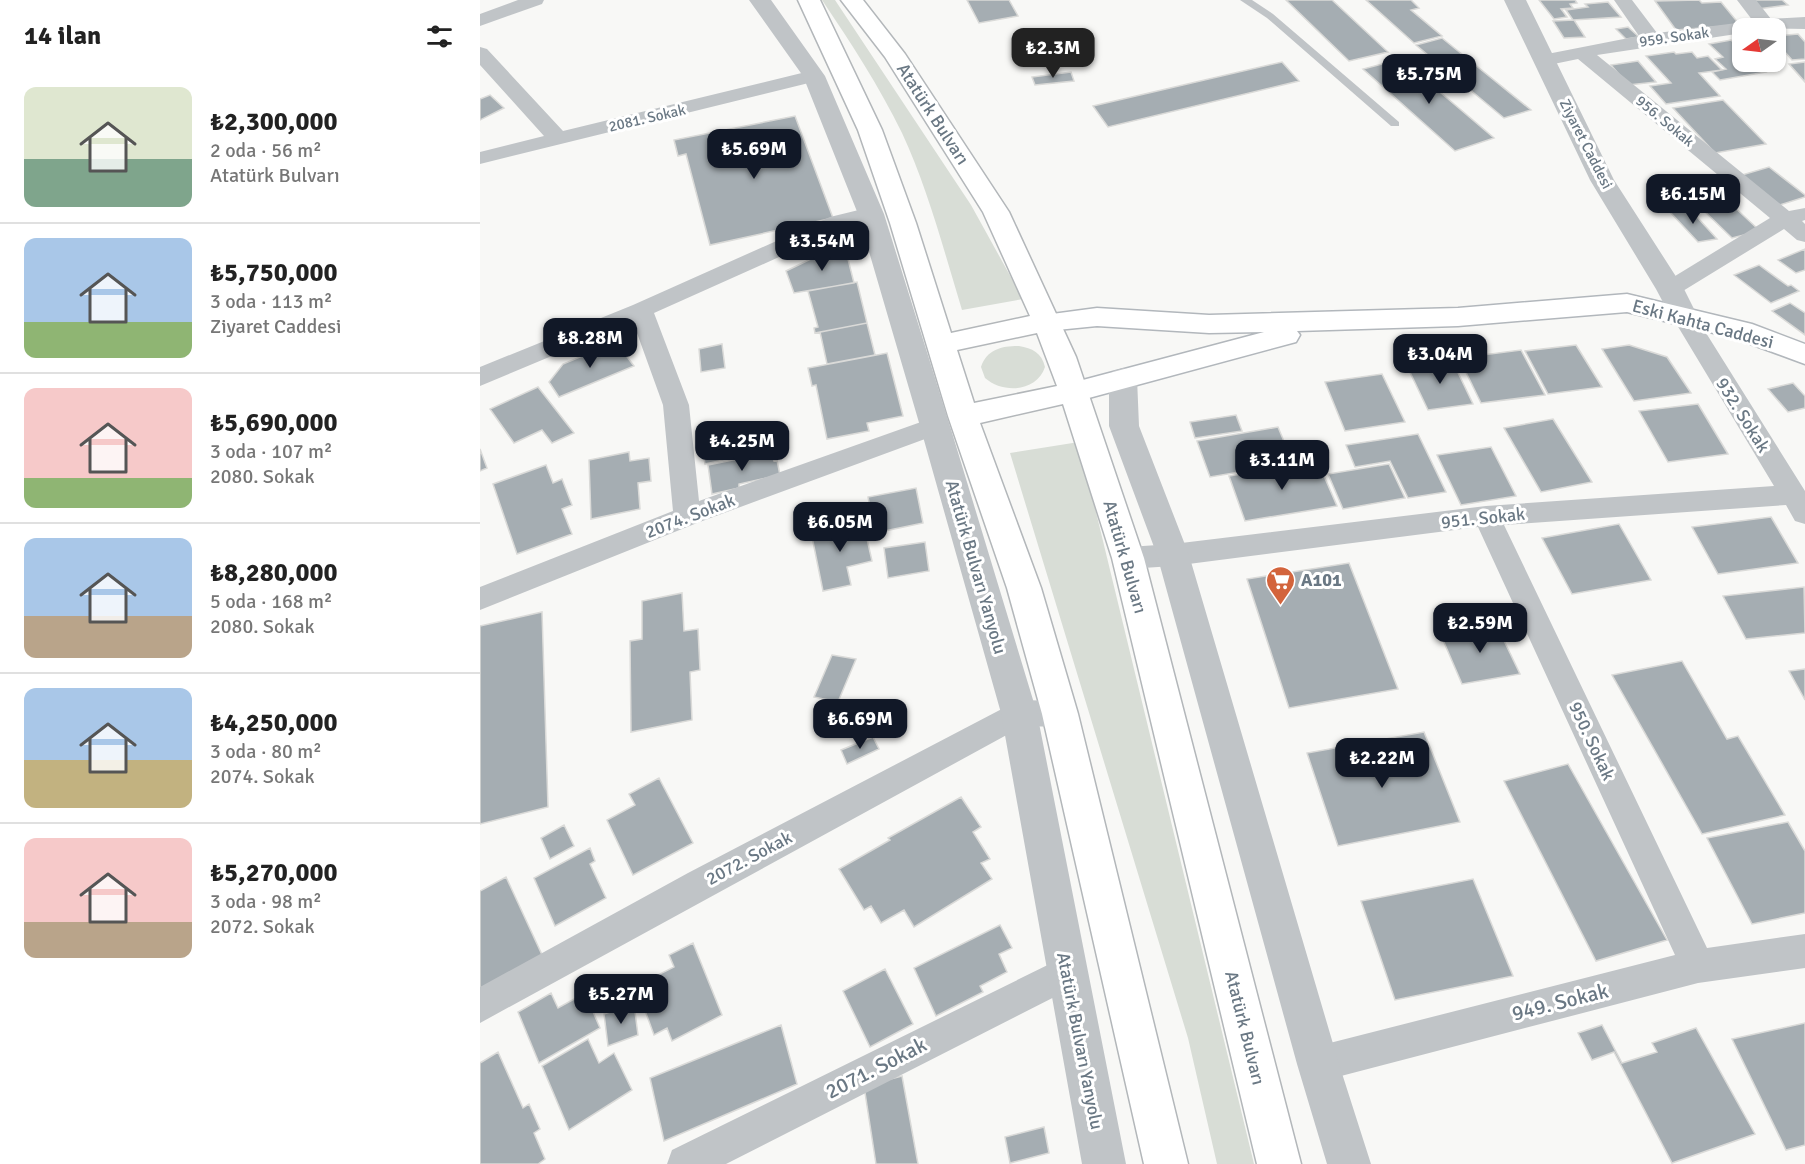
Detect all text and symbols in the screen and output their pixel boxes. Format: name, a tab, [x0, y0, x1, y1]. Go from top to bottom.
north arrow	[1732, 18, 1786, 72]
map controls	[1732, 18, 1786, 72]
text: 14 ilan	[24, 20, 101, 52]
icon: filters	[423, 20, 456, 53]
street label: 959. Sokak	[1638, 23, 1711, 51]
pin: ₺2.3M	[1011, 28, 1095, 79]
text: ₺2.3M	[1026, 35, 1080, 60]
pin: ₺5.75M	[1380, 54, 1478, 105]
street label: Atatürk Bulvarı	[892, 59, 974, 169]
text: ₺5.75M	[1396, 61, 1462, 86]
street label: 956. Sokak	[1632, 92, 1698, 151]
street label: Ziyaret Caddesi	[1556, 96, 1616, 192]
street label: 2081. Sokak	[607, 100, 688, 136]
text: ₺2,300,000	[210, 106, 338, 138]
icon: home	[72, 111, 144, 183]
pin: ₺5.69M	[705, 129, 803, 180]
text: ₺5.69M	[721, 136, 787, 161]
text: 2 oda · 56 m²	[210, 138, 322, 163]
text: Atatürk Bulvarı	[210, 163, 340, 188]
pin: ₺6.15M	[1644, 174, 1742, 225]
text: ₺6.15M	[1660, 181, 1726, 206]
pin: ₺3.54M	[773, 221, 871, 272]
text: ₺3.54M	[789, 228, 855, 253]
text: ₺5,750,000	[210, 257, 338, 289]
icon: home	[72, 262, 144, 334]
text: 3 oda · 113 m²	[210, 289, 332, 314]
street label: Eski Kahta Caddesi	[1630, 295, 1776, 353]
text: Ziyaret Caddesi	[210, 314, 342, 339]
pin: ₺8.28M	[541, 318, 639, 369]
text: ₺8.28M	[557, 325, 623, 350]
pin: ₺3.04M	[1391, 334, 1489, 385]
text: ₺3.04M	[1407, 341, 1473, 366]
street label: 932. Sokak	[1711, 373, 1775, 457]
text: ₺5,690,000	[210, 407, 338, 439]
icon: home	[72, 412, 144, 484]
pin: ₺4.25M	[693, 421, 791, 472]
text: ₺4.25M	[709, 428, 775, 453]
text: 3 oda · 107 m²	[210, 439, 332, 464]
pin: ₺3.11M	[1233, 440, 1331, 491]
text: ₺3.11M	[1249, 447, 1315, 472]
text: 2080. Sokak	[210, 464, 315, 489]
street label: Atatürk Bulvarı Yanyolu	[941, 477, 1011, 657]
street label: 2074. Sokak	[642, 489, 738, 543]
street label: Atatürk Bulvarı	[1098, 498, 1152, 616]
pin: ₺6.05M	[791, 502, 889, 553]
street label: 951. Sokak	[1440, 503, 1526, 533]
text: ₺6.05M	[807, 509, 873, 534]
text: ₺8,280,000	[210, 557, 338, 589]
icon: home	[72, 562, 144, 634]
supermarket icon: A101	[1264, 564, 1296, 606]
place label: A101	[1301, 569, 1342, 591]
text: 5 oda · 168 m²	[210, 589, 332, 614]
pin: ₺2.59M	[1431, 603, 1529, 654]
text: ₺2.59M	[1447, 610, 1513, 635]
text: 2080. Sokak	[210, 614, 315, 639]
street label: 950. Sokak	[1564, 698, 1620, 784]
pin: ₺6.69M	[811, 699, 909, 750]
text: ₺6.69M	[827, 706, 893, 731]
text: ₺4,250,000	[210, 707, 338, 739]
icon: home	[72, 712, 144, 784]
pin: ₺2.22M	[1333, 738, 1431, 789]
text: 3 oda · 80 m²	[210, 739, 322, 764]
text: ₺2.22M	[1349, 745, 1415, 770]
text: 2074. Sokak	[210, 764, 315, 789]
street label: 2072. Sokak	[702, 826, 796, 890]
text: ₺5,270,000	[210, 857, 338, 889]
icon: home	[72, 862, 144, 934]
text: 3 oda · 98 m²	[210, 889, 322, 914]
text: 2072. Sokak	[210, 914, 315, 939]
street label: Atatürk Bulvarı Yanyolu	[1052, 951, 1108, 1131]
street label: Atatürk Bulvarı	[1220, 969, 1270, 1087]
pin: ₺5.27M	[572, 974, 670, 1025]
street label: 949. Sokak	[1509, 977, 1611, 1027]
text: ₺5.27M	[588, 981, 654, 1006]
street label: 2071. Sokak	[821, 1031, 931, 1105]

